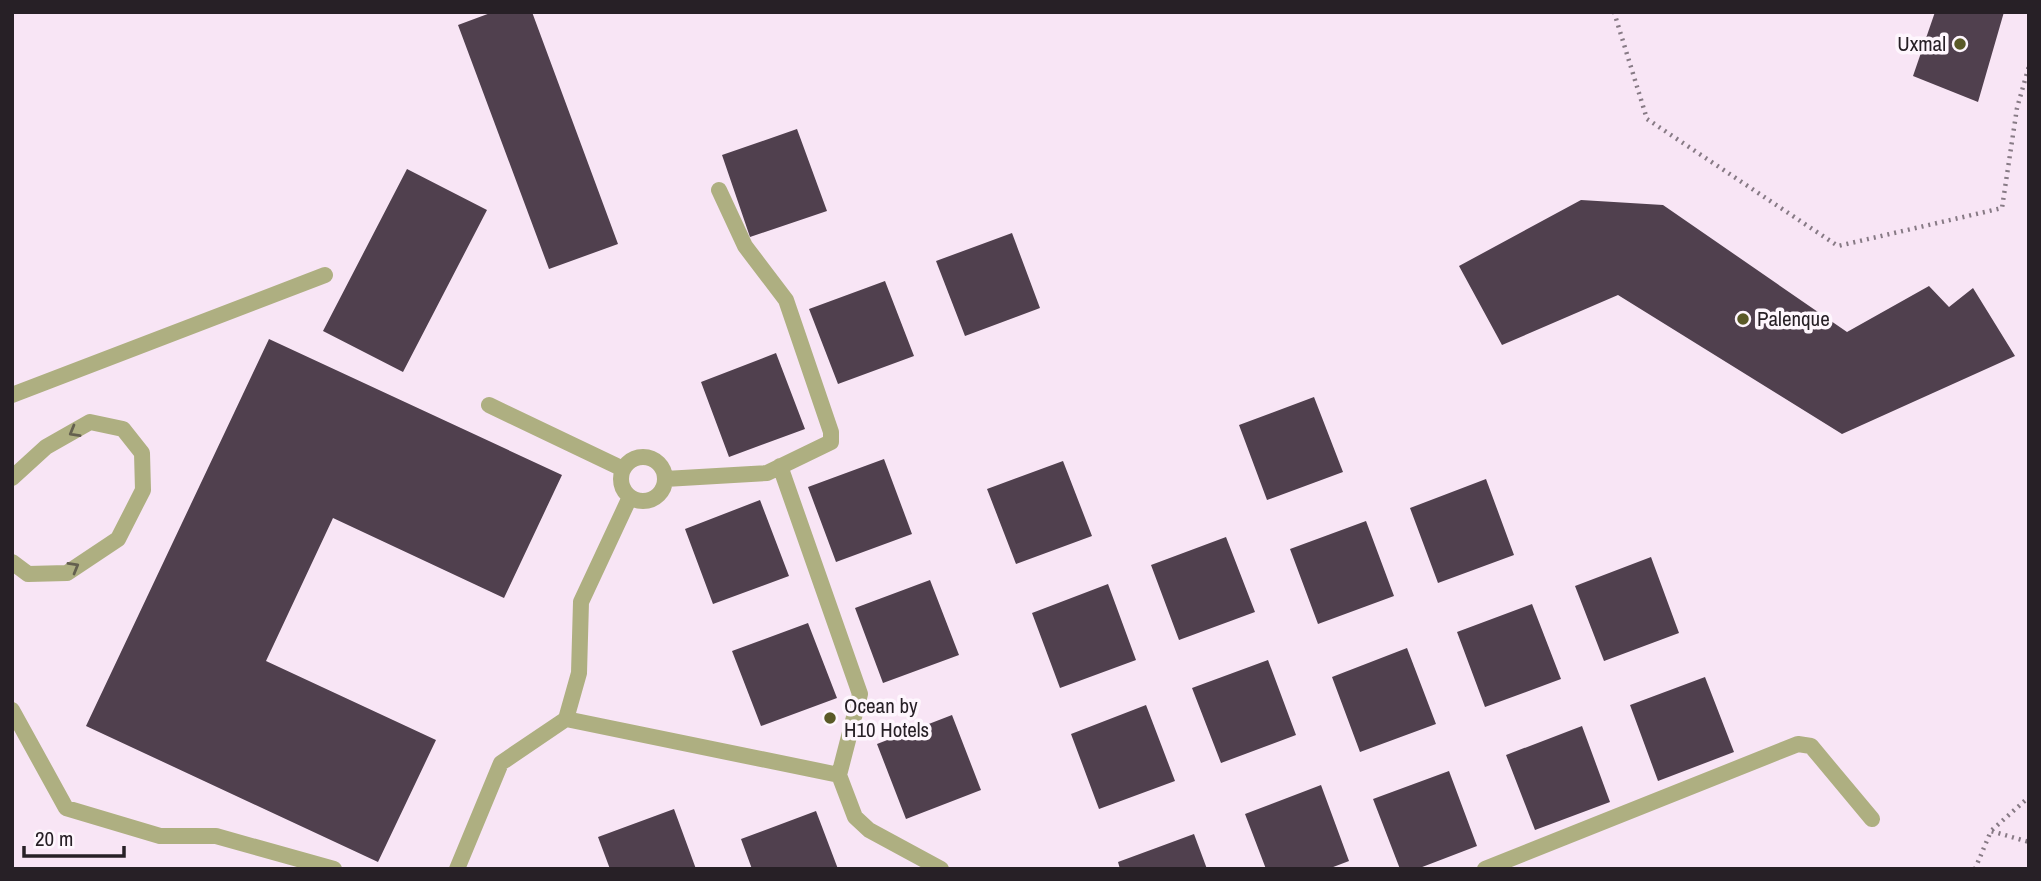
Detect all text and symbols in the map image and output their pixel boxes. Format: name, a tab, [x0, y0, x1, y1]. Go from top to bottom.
place label: Uxmal	[1897, 29, 1946, 58]
marker: Uxmal	[1952, 36, 1968, 52]
place label: Palenque	[1757, 304, 1830, 333]
marker: Palenque	[1735, 311, 1751, 327]
one-way arrow	[68, 424, 81, 437]
one-way arrow	[67, 562, 80, 575]
place label: Ocean by H10 Hotels	[844, 691, 929, 744]
marker: Ocean by H10 Hotels	[822, 710, 838, 726]
scale bar	[24, 814, 124, 858]
text: 20 m	[35, 824, 73, 853]

